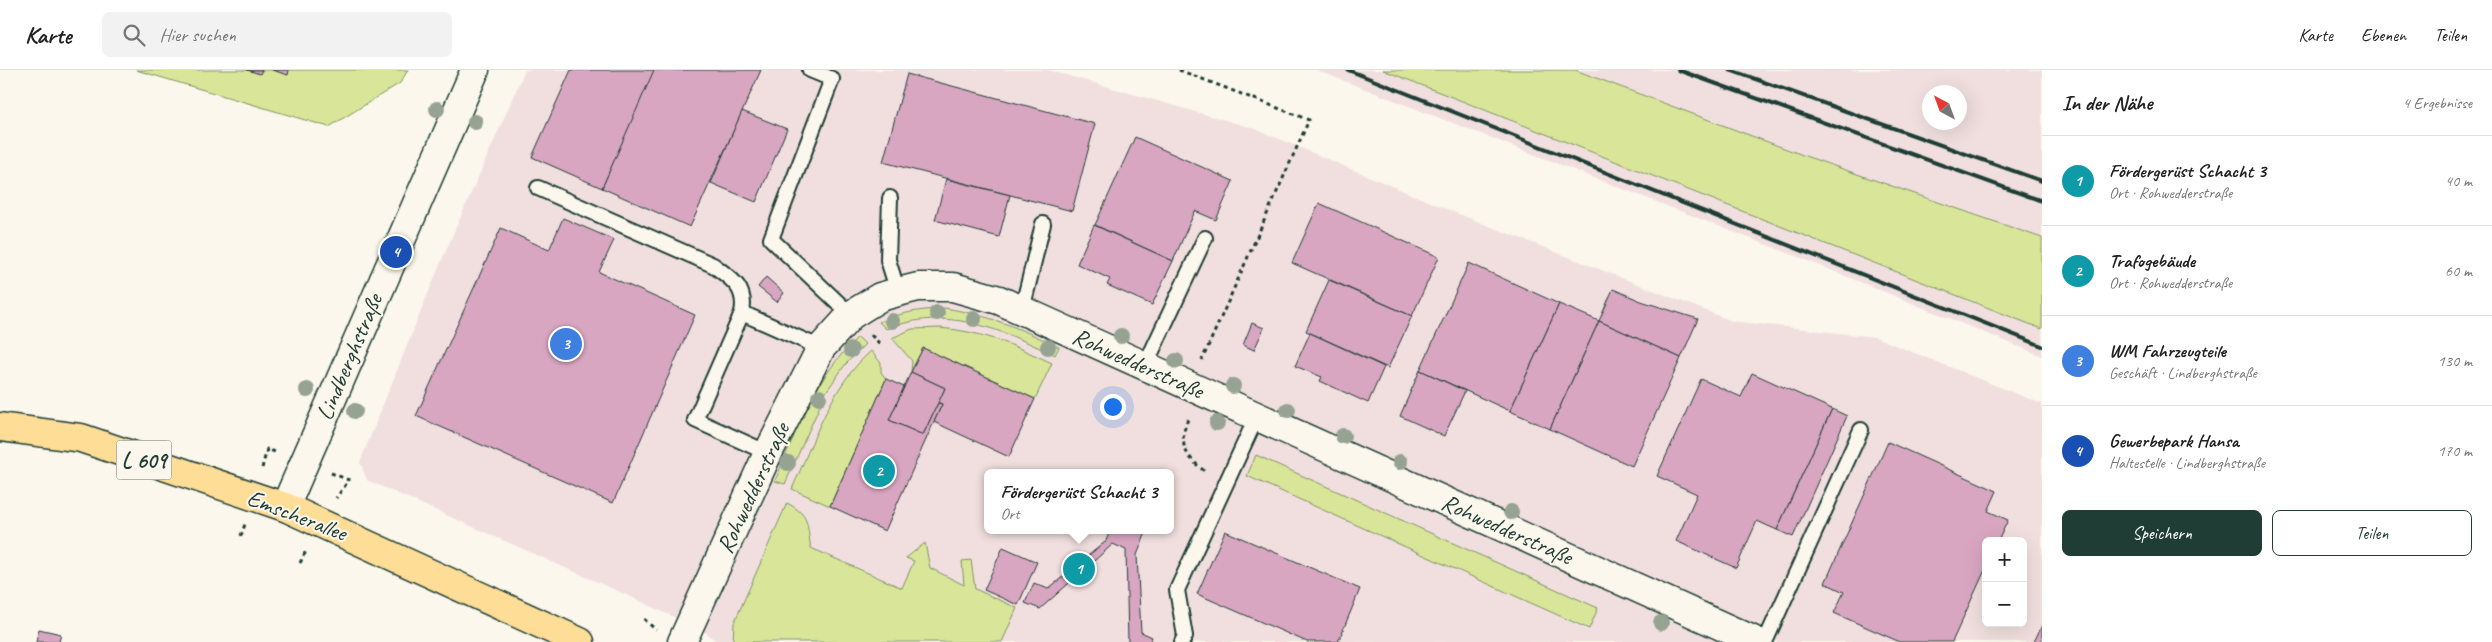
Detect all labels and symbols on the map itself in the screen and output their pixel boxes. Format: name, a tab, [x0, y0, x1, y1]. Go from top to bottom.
north arrow	[1922, 85, 1967, 130]
pin: 4	[380, 233, 412, 271]
street label: Lindberghstraße	[309, 287, 390, 425]
street label: Rohwedderstraße	[1068, 321, 1210, 406]
pin: 3	[550, 325, 582, 363]
your location	[1100, 394, 1126, 420]
street label: Rohwedderstraße	[710, 416, 797, 558]
road number: L 609	[116, 440, 172, 480]
pin: 2	[863, 452, 895, 490]
street label: Emscherallee	[243, 482, 353, 548]
street label: Rohwedderstraße	[1437, 487, 1579, 572]
pin: 1	[1063, 550, 1095, 588]

